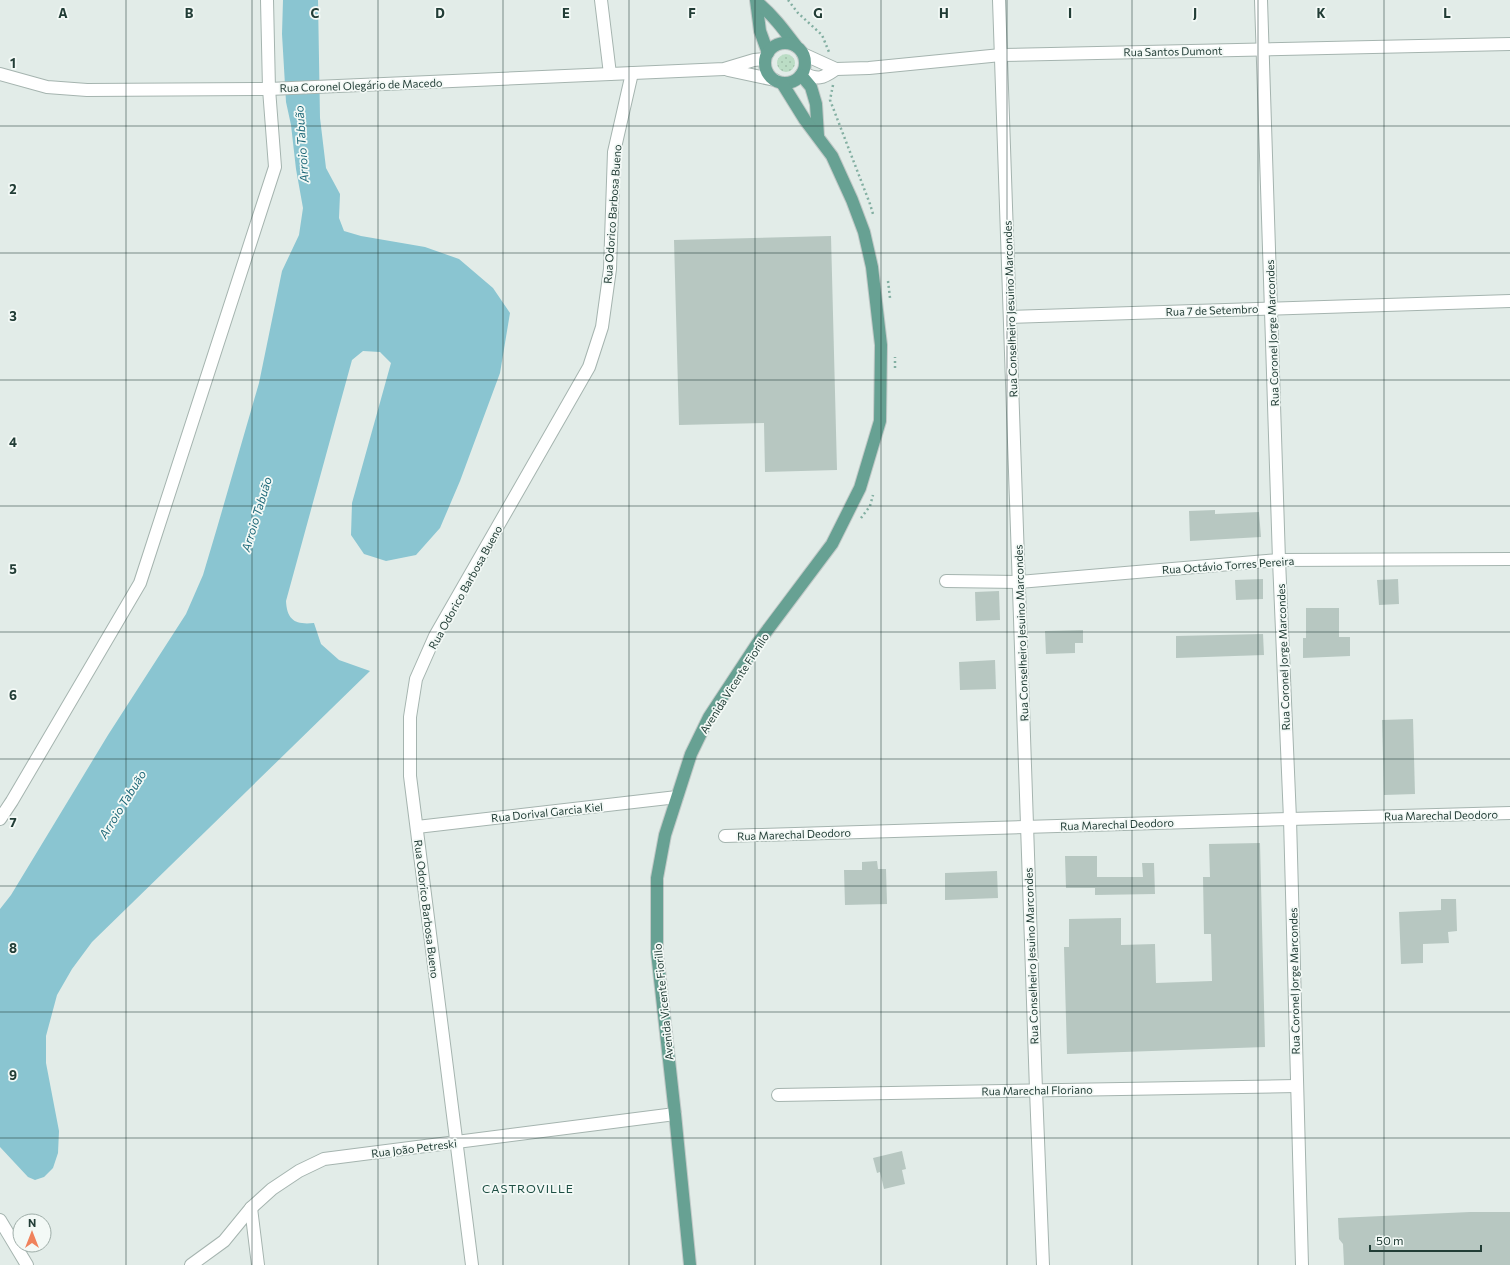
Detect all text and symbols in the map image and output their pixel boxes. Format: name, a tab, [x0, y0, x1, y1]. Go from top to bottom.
text: A	[58, 5, 68, 21]
text: B	[185, 5, 194, 21]
text: C	[311, 5, 320, 21]
text: D	[435, 5, 445, 21]
text: E	[562, 5, 570, 21]
text: F	[688, 5, 696, 21]
text: G	[813, 5, 823, 21]
text: H	[939, 5, 949, 21]
text: I	[1068, 5, 1072, 21]
text: J	[1193, 5, 1197, 21]
text: K	[1316, 5, 1326, 21]
text: L	[1443, 5, 1451, 21]
street label: Rua Santos Dumont	[1123, 44, 1223, 58]
text: 1	[10, 55, 16, 71]
street label: Rua Coronel Olegário de Macedo	[279, 76, 443, 94]
water label: Arroio Tabuão	[291, 105, 311, 184]
street label: Rua Odorico Barbosa Bueno	[601, 144, 623, 284]
text: 2	[9, 181, 17, 197]
street label: Rua Conselheiro Jesuino Marcondes	[1000, 220, 1021, 398]
street label: Rua Coronel Jorge Marcondes	[1263, 259, 1282, 407]
street label: Rua 7 de Setembro	[1165, 302, 1259, 318]
text: 3	[9, 308, 17, 324]
text: 4	[9, 434, 17, 450]
water label: Arroio Tabuão	[238, 475, 274, 554]
street label: Rua Odorico Barbosa Bueno	[425, 522, 505, 651]
street label: Rua Conselheiro Jesuino Marcondes	[1011, 544, 1032, 722]
street label: Rua Octávio Torres Pereira	[1161, 554, 1295, 576]
text: 5	[9, 561, 17, 577]
street label: Rua Coronel Jorge Marcondes	[1274, 583, 1293, 731]
street label: Avenida Vicente Fiorillo	[697, 630, 772, 736]
text: 6	[9, 687, 17, 703]
water label: Arroio Tabuão	[95, 767, 148, 841]
street label: Rua Dorival Garcia Kiel	[490, 800, 604, 824]
street label: Rua Marechal Deodoro	[1384, 807, 1499, 822]
text: 7	[9, 814, 17, 830]
street label: Rua Marechal Deodoro	[1060, 815, 1175, 832]
street label: Rua Marechal Deodoro	[737, 825, 852, 842]
street label: Rua Odorico Barbosa Bueno	[412, 839, 442, 979]
street label: Rua Conselheiro Jesuino Marcondes	[1021, 867, 1042, 1045]
street label: Rua Coronel Jorge Marcondes	[1286, 907, 1303, 1055]
text: 8	[9, 940, 17, 956]
street label: Avenida Vicente Fiorillo	[650, 943, 676, 1061]
text: 9	[9, 1067, 17, 1083]
street label: Rua Marechal Floriano	[981, 1083, 1093, 1097]
street label: Rua João Petreski	[370, 1136, 458, 1161]
district label: CASTROVILLE	[482, 1181, 574, 1195]
north arrow	[12, 1213, 52, 1253]
text: N	[28, 1216, 36, 1229]
scale bar	[1370, 1227, 1481, 1253]
text: 50 m	[1376, 1233, 1404, 1247]

